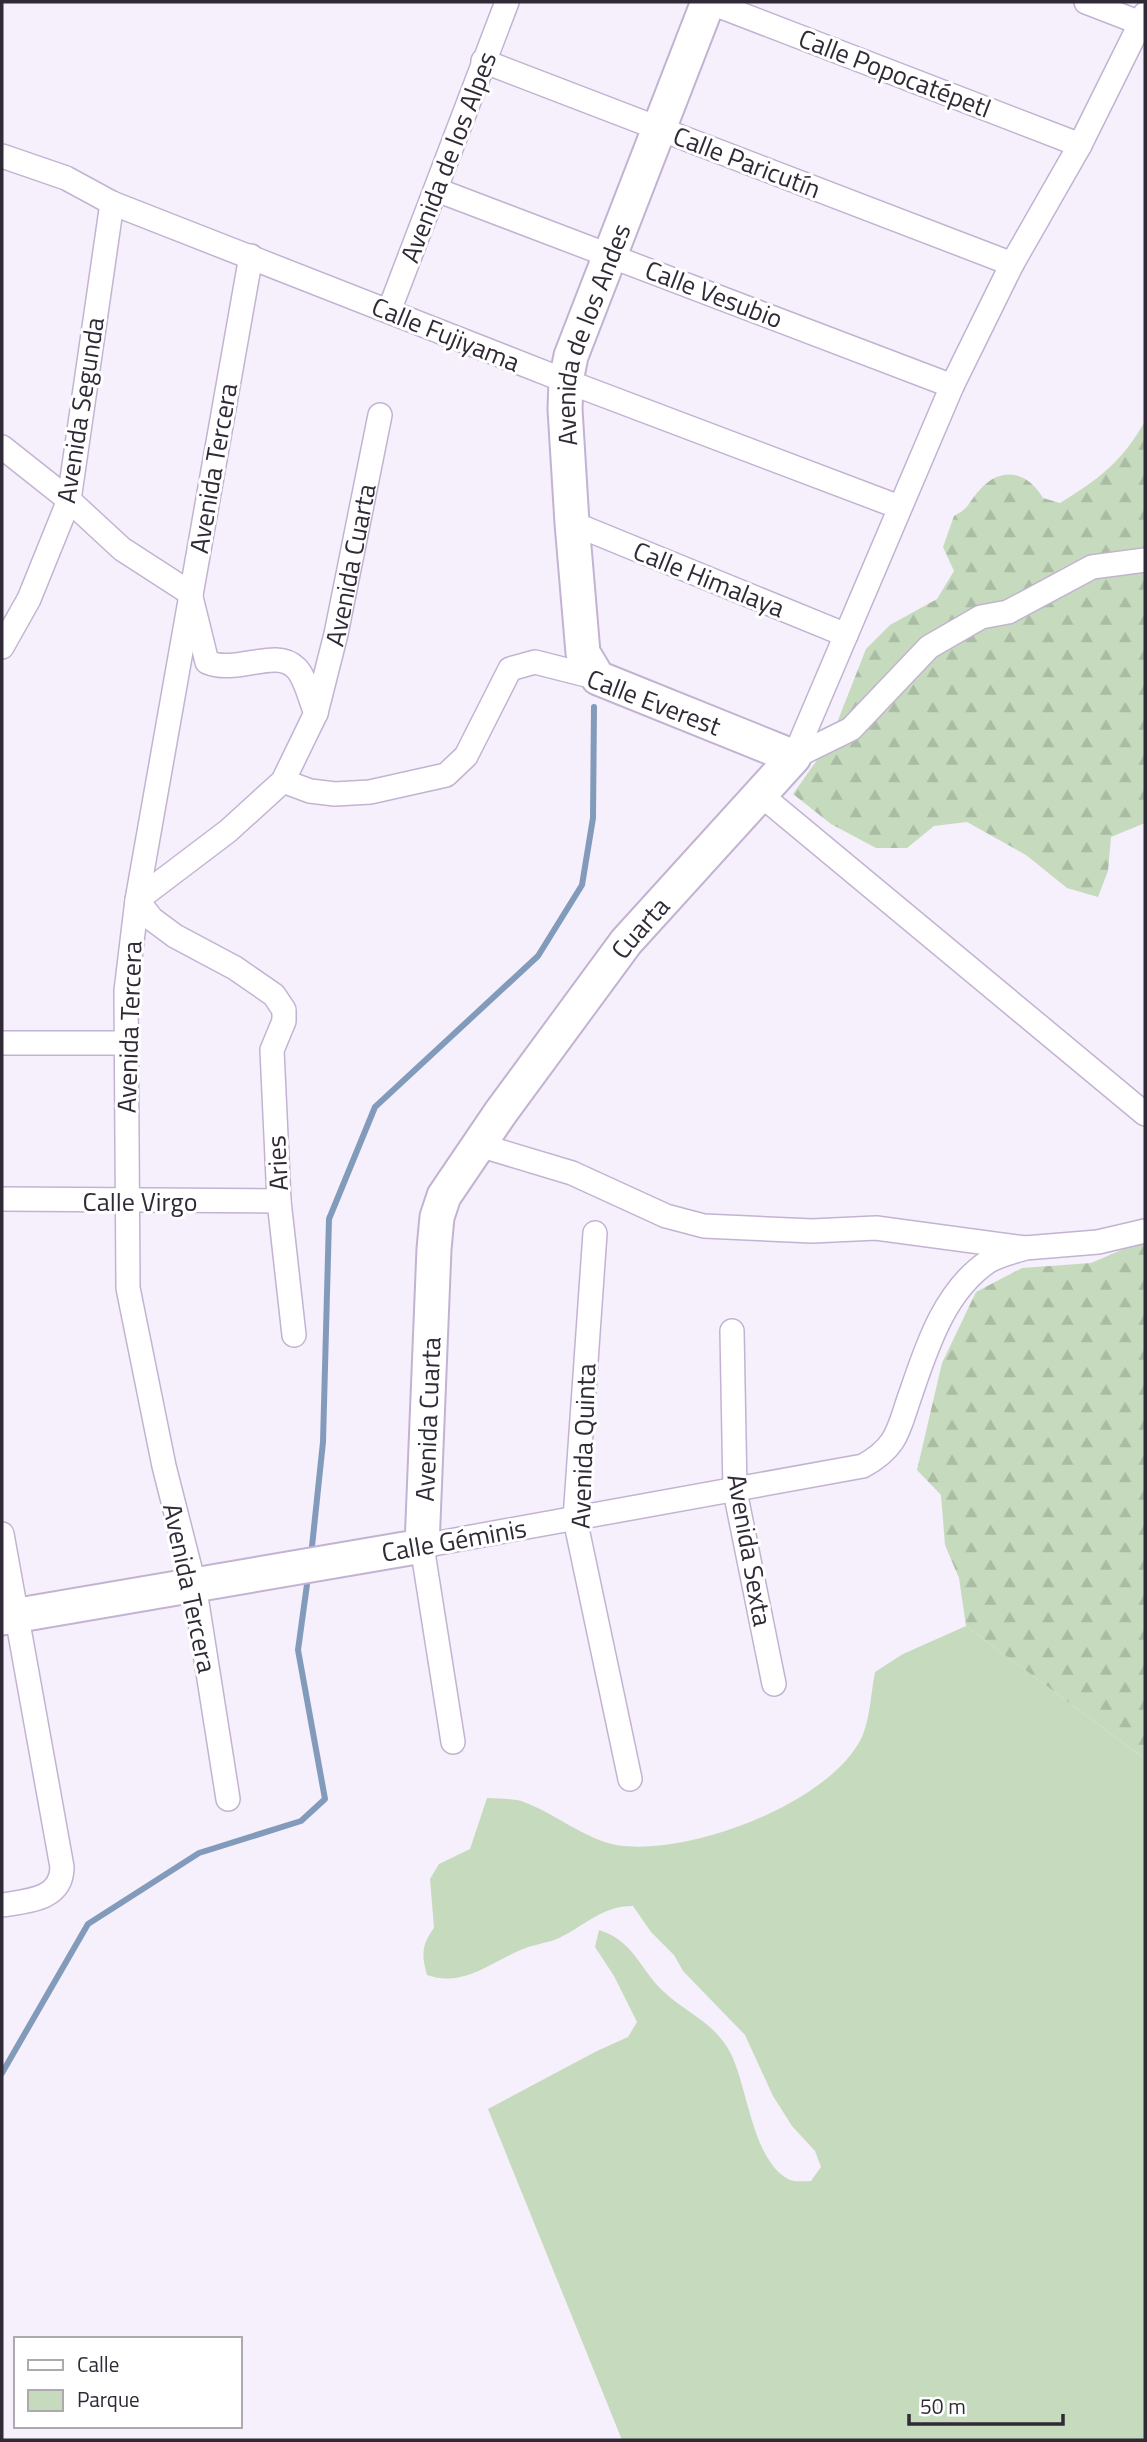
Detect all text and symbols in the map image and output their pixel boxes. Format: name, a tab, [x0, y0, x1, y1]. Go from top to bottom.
street label: Calle Popocatépetl	[793, 18, 997, 128]
street label: Avenida de los Alpes	[390, 46, 506, 268]
street label: Calle Paricutín	[668, 116, 826, 208]
street label: Avenida de los Andes	[545, 218, 640, 447]
street label: Calle Vesubio	[640, 250, 788, 338]
street label: Calle Fujiyama	[366, 287, 526, 381]
street label: Avenida Segunda	[46, 314, 114, 506]
street label: Avenida Tercera	[179, 380, 247, 556]
street label: Avenida Cuarta	[314, 480, 385, 650]
street label: Calle Himalaya	[627, 531, 791, 627]
street label: Calle Everest	[581, 659, 727, 745]
street label: Cuarta	[601, 888, 678, 967]
street label: Avenida Tercera	[107, 940, 151, 1114]
street label: Aries	[256, 1134, 298, 1192]
street label: Calle Virgo	[83, 1182, 197, 1221]
street label: Avenida Cuarta	[404, 1336, 450, 1502]
street label: Avenida Quinta	[561, 1363, 605, 1529]
street label: Avenida Sexta	[717, 1471, 783, 1629]
street label: Avenida Tercera	[153, 1500, 227, 1676]
street label: Calle Géminis	[379, 1508, 529, 1572]
legend	[14, 2337, 242, 2428]
text: Calle	[77, 2348, 119, 2380]
scale bar	[909, 2382, 1063, 2426]
text: Parque	[77, 2383, 140, 2415]
text: 50 m	[920, 2390, 966, 2422]

